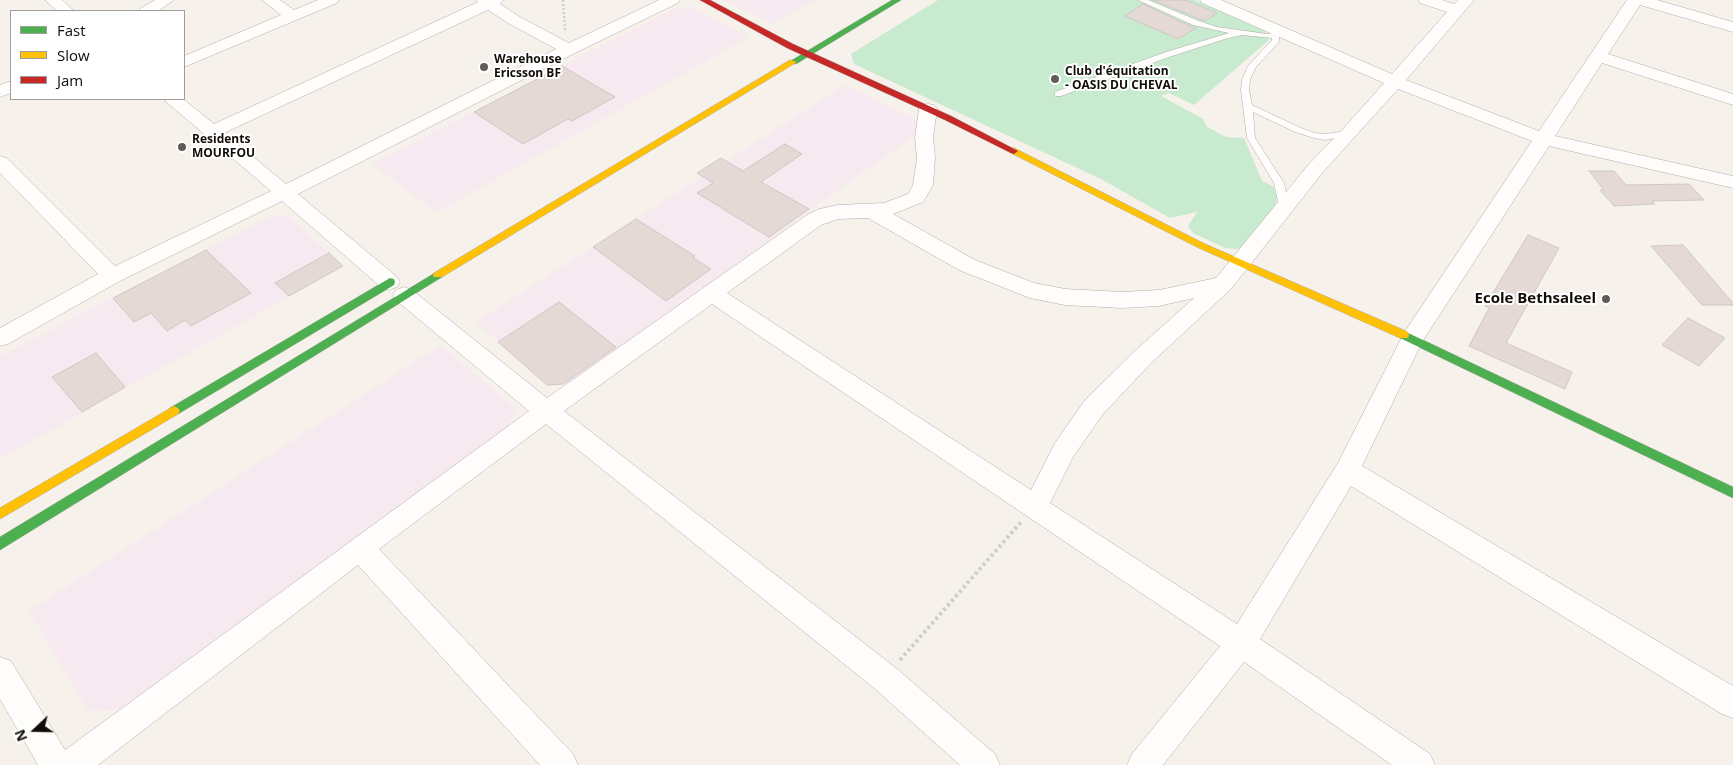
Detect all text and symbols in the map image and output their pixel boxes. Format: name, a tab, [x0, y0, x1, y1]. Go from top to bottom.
legend	[10, 10, 185, 100]
text: Fast	[57, 20, 86, 40]
text: Slow	[57, 45, 90, 65]
place label: Warehouse Ericsson BF	[494, 53, 562, 81]
marker: Warehouse Ericsson BF	[478, 61, 490, 73]
place label: Club d'équitation - OASIS DU CHEVAL	[1065, 65, 1178, 93]
text: Jam	[57, 70, 83, 90]
marker: Club d'équitation - OASIS DU CHEVAL	[1049, 73, 1061, 85]
place label: Residents MOURFOU	[192, 133, 255, 161]
marker: Residents MOURFOU	[176, 141, 188, 153]
place label: Ecole Bethsaleel	[1475, 290, 1596, 308]
marker: Ecole Bethsaleel	[1600, 293, 1612, 305]
north arrow	[10, 705, 60, 755]
text: N	[10, 727, 31, 744]

